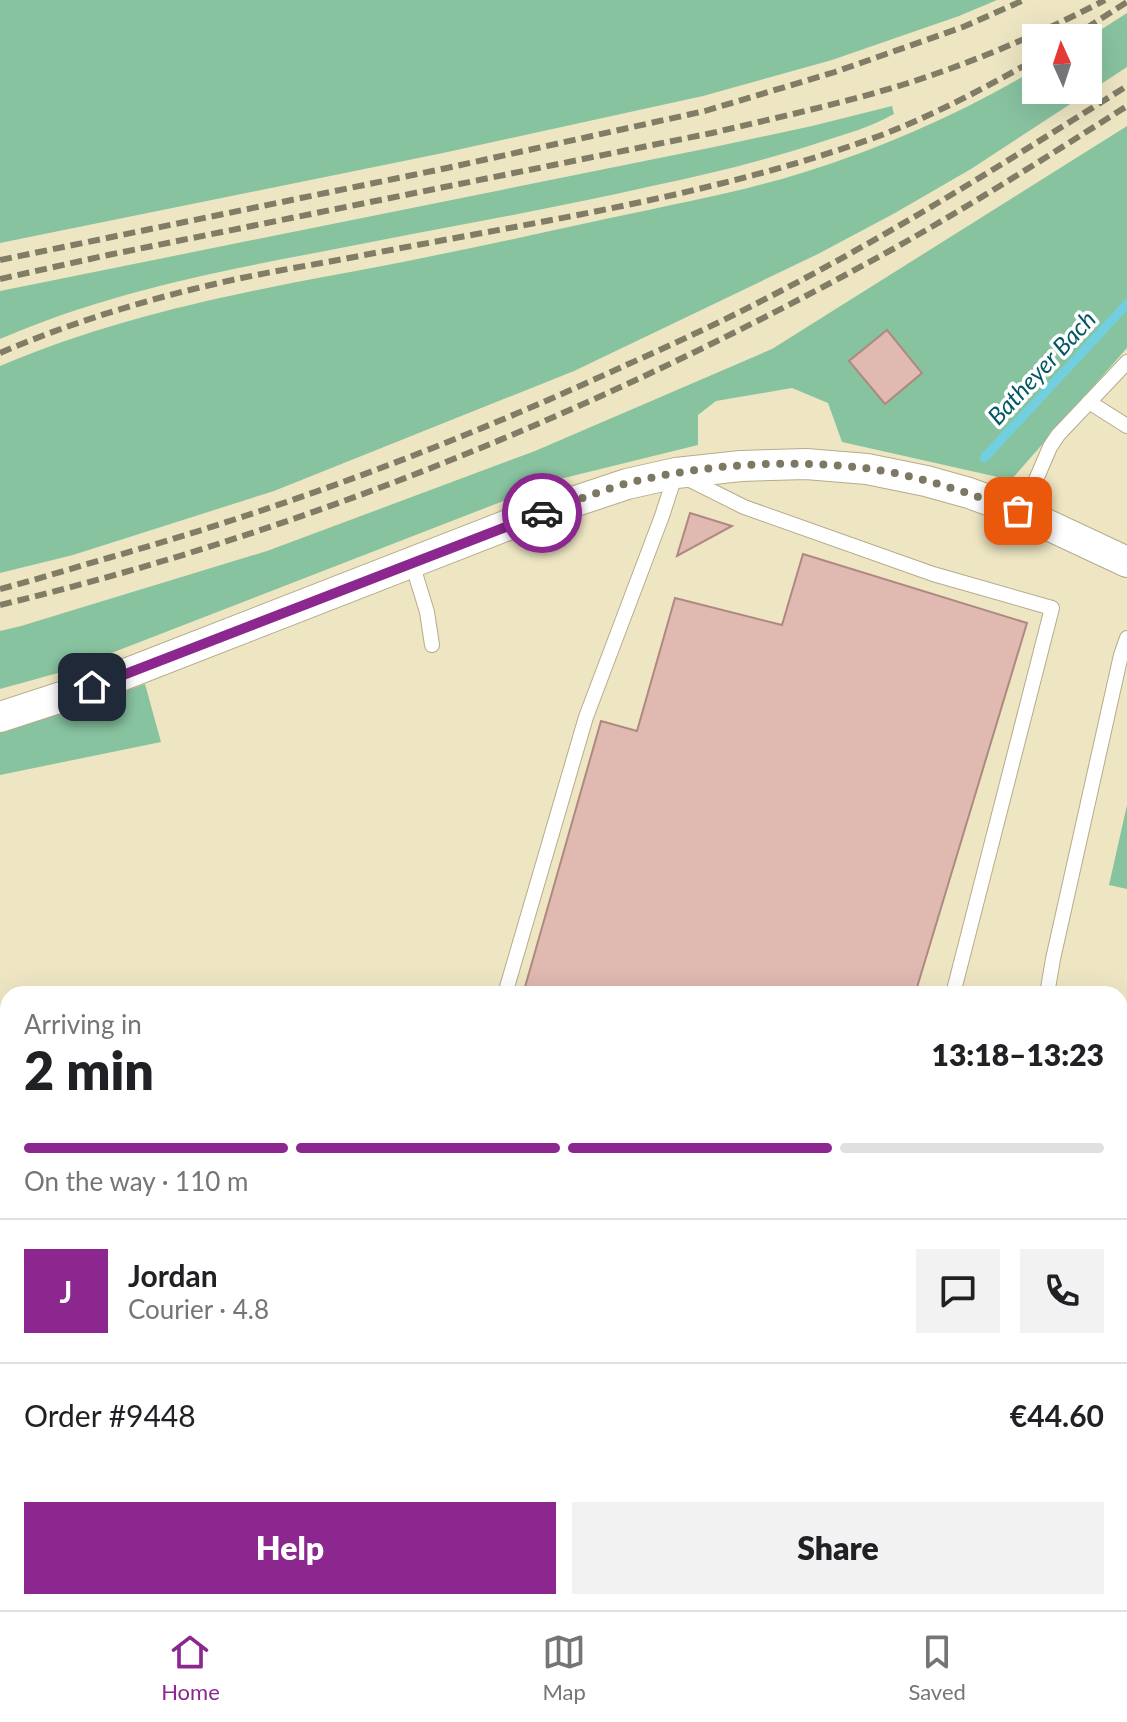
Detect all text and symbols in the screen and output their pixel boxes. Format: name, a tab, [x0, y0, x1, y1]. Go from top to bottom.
north arrow	[1022, 24, 1102, 104]
map controls	[1022, 24, 1102, 104]
water label: Batheyer Bach	[981, 304, 1101, 430]
courier	[502, 473, 582, 553]
pin	[984, 477, 1052, 545]
icon: bag	[996, 489, 1040, 533]
icon: car	[520, 491, 564, 535]
pin	[58, 653, 126, 721]
icon: home	[70, 665, 114, 709]
text: Arriving in	[24, 1008, 142, 1040]
text: 13:18–13:23	[931, 1036, 1104, 1072]
text: 2 min	[24, 1039, 154, 1101]
text: On the way · 110 m	[24, 1165, 248, 1197]
button: chat	[916, 1249, 1000, 1333]
button: phone	[1020, 1249, 1104, 1333]
text: Jordan	[128, 1257, 218, 1293]
text: J	[60, 1273, 72, 1309]
text: Courier · 4.8	[128, 1293, 269, 1325]
text: Order #9448	[24, 1397, 196, 1433]
text: €44.60	[1010, 1397, 1104, 1433]
button: Help	[24, 1502, 556, 1594]
button: Share	[572, 1502, 1104, 1594]
tab: Home	[161, 1630, 220, 1705]
tab: Map	[542, 1630, 586, 1705]
tab: Saved	[908, 1630, 966, 1705]

